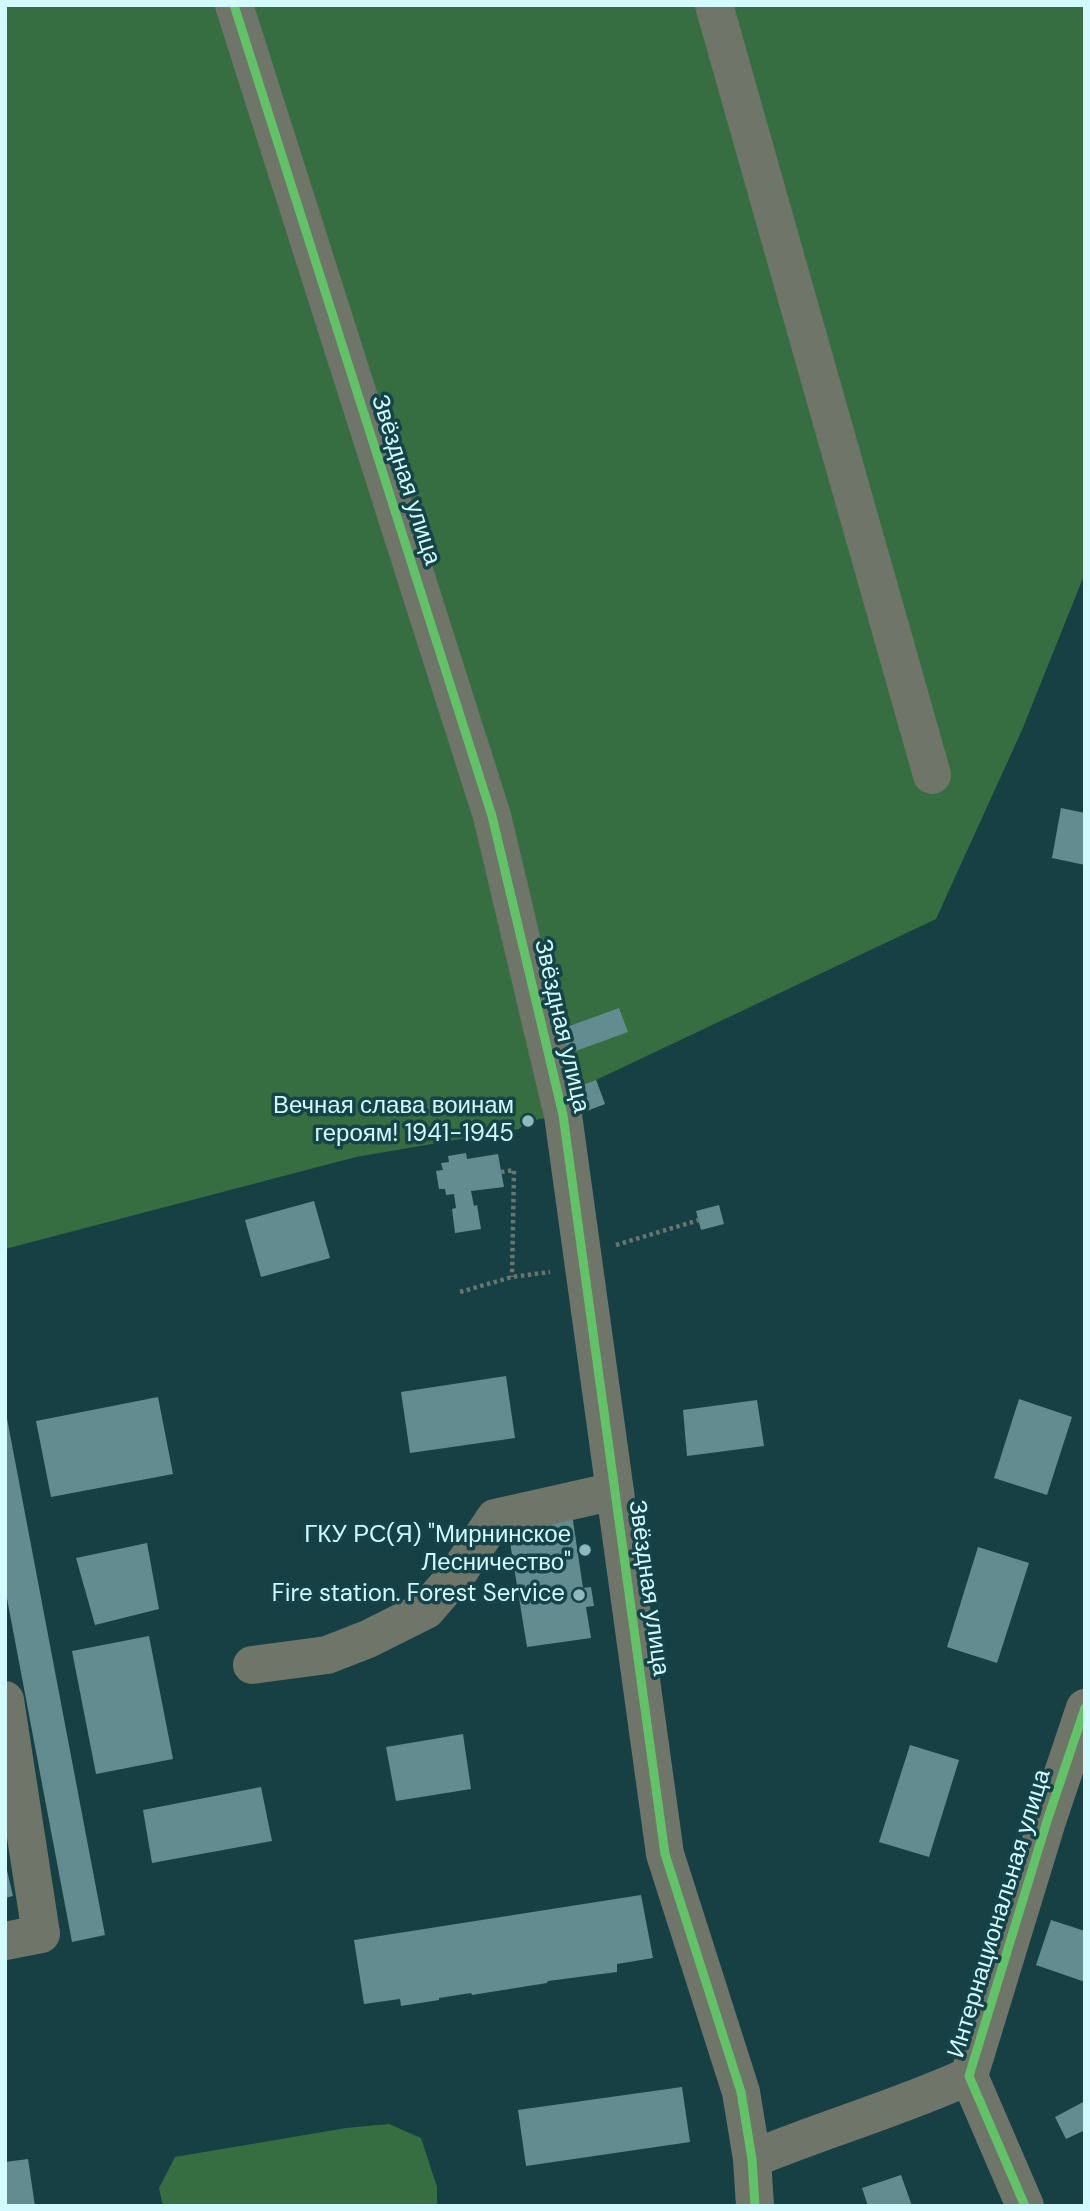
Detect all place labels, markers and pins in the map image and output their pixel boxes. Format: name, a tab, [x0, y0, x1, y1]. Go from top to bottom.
place label: Вечная слава воинам героям! 1941-1945	[273, 1093, 514, 1149]
marker: Вечная слава воинам героям! 1941-1945	[520, 1113, 536, 1129]
place label: ГКУ РС(Я) "Мирнинское Лесничество"	[304, 1522, 571, 1578]
marker: ГКУ РС(Я) "Мирнинское Лесничество"	[577, 1542, 593, 1558]
place label: Fire station. Forest Service	[272, 1581, 565, 1609]
marker: Fire station. Forest Service	[571, 1587, 587, 1603]

